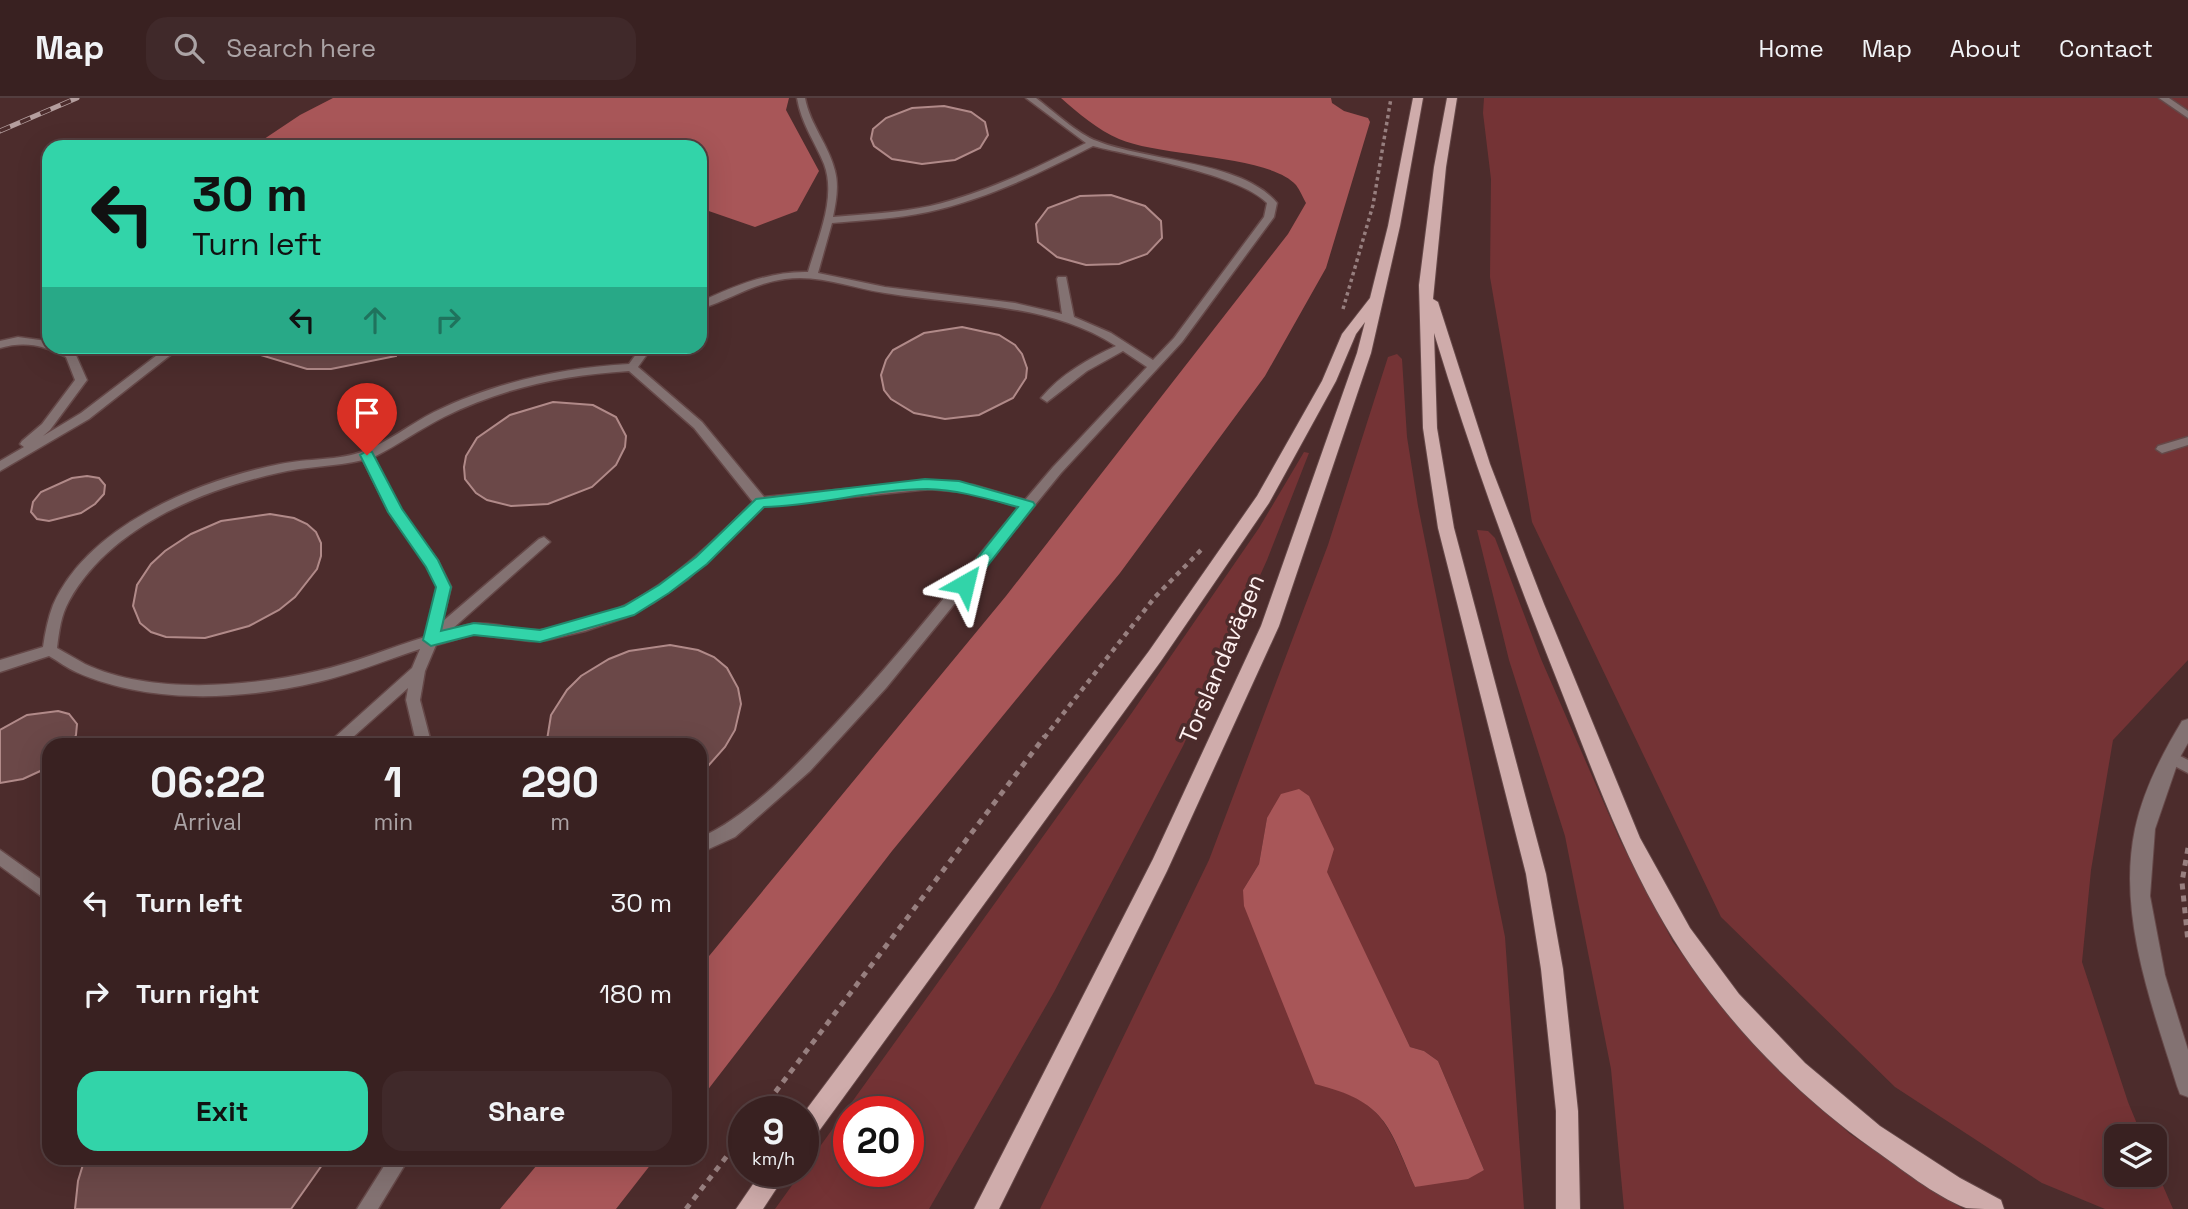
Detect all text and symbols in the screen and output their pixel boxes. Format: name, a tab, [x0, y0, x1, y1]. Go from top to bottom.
search box	[146, 17, 636, 80]
text: Map	[35, 27, 104, 69]
icon: search	[170, 29, 208, 67]
text: Search here	[226, 31, 376, 65]
text: Home	[1758, 33, 1824, 64]
text: Map	[1862, 33, 1912, 64]
text: About	[1950, 33, 2021, 64]
text: Contact	[2059, 33, 2153, 64]
text: 30 m	[192, 163, 308, 225]
icon: left	[77, 168, 168, 259]
text: Turn left	[192, 224, 322, 264]
icon: left	[283, 301, 321, 339]
icon: ahead	[356, 301, 394, 339]
icon: right	[429, 301, 467, 339]
pin	[337, 383, 397, 455]
icon: arrive	[348, 394, 386, 432]
position arrow	[928, 547, 1002, 621]
street label: Torslandavägen	[1172, 569, 1271, 748]
text: 06:22	[150, 756, 266, 809]
text: 1	[384, 756, 403, 809]
text: 290	[521, 756, 599, 809]
text: Arrival	[174, 807, 242, 837]
text: min	[374, 807, 413, 837]
text: m	[550, 807, 570, 837]
icon: left	[77, 884, 115, 922]
text: Turn left	[136, 886, 243, 920]
text: 30 m	[611, 886, 672, 920]
icon: right	[77, 975, 115, 1013]
text: Turn right	[136, 977, 260, 1011]
text: 180 m	[599, 977, 672, 1011]
button: Exit	[77, 1071, 368, 1151]
button: Share	[382, 1071, 672, 1151]
speed limit sign: 20	[833, 1096, 924, 1187]
text: 9	[763, 1110, 784, 1154]
map controls	[2104, 1124, 2167, 1187]
button: layers	[2104, 1124, 2167, 1187]
text: km/h	[752, 1147, 795, 1170]

